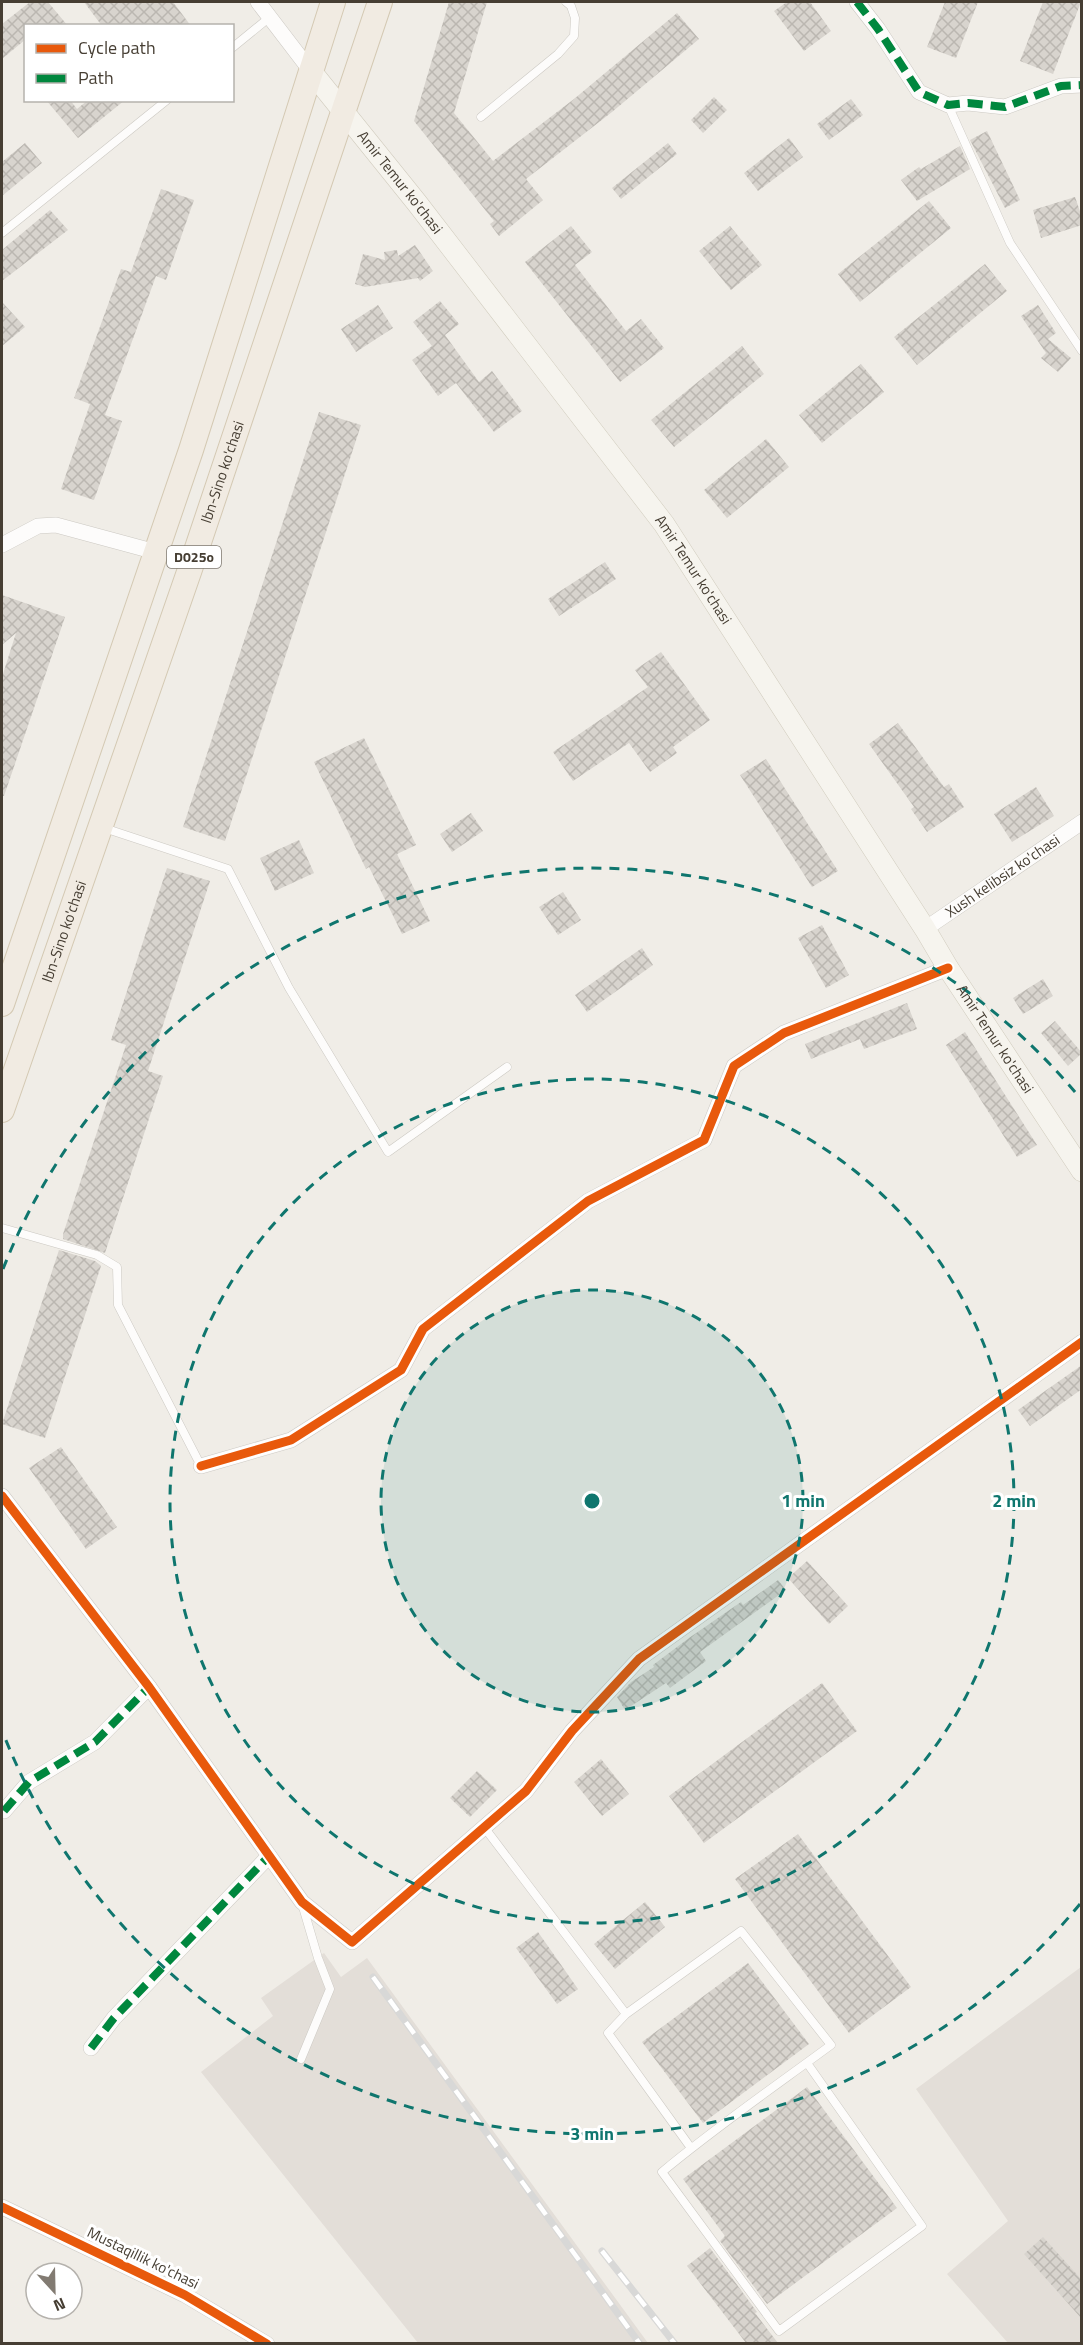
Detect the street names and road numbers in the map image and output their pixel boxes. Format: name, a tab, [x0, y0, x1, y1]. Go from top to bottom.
street label: Amir Temur ko'chasi	[352, 125, 449, 239]
street label: Ibn-Sino ko'chasi	[194, 418, 250, 526]
street label: Amir Temur ko'chasi	[650, 510, 738, 629]
road number: D025o	[167, 546, 221, 568]
street label: Xush kelibsiz ko'chasi	[940, 828, 1064, 923]
street label: Ibn-Sino ko'chasi	[35, 877, 92, 985]
street label: Amir Temur ko'chasi	[951, 980, 1040, 1098]
street label: Mustaqillik ko'chasi	[83, 2220, 203, 2295]

